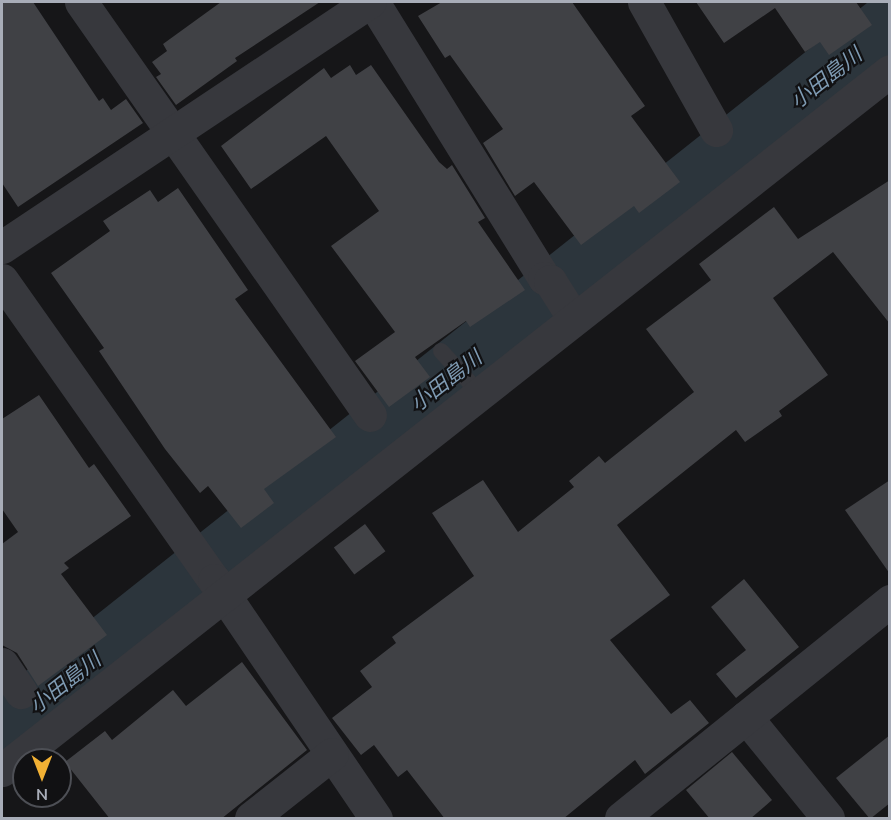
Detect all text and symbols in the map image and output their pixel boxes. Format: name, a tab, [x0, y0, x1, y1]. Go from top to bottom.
water label: 小田島川	[785, 42, 867, 114]
water label: 小田島川	[405, 345, 487, 417]
water label: 小田島川	[24, 647, 106, 719]
north arrow	[12, 748, 72, 808]
text: N	[36, 783, 48, 805]

